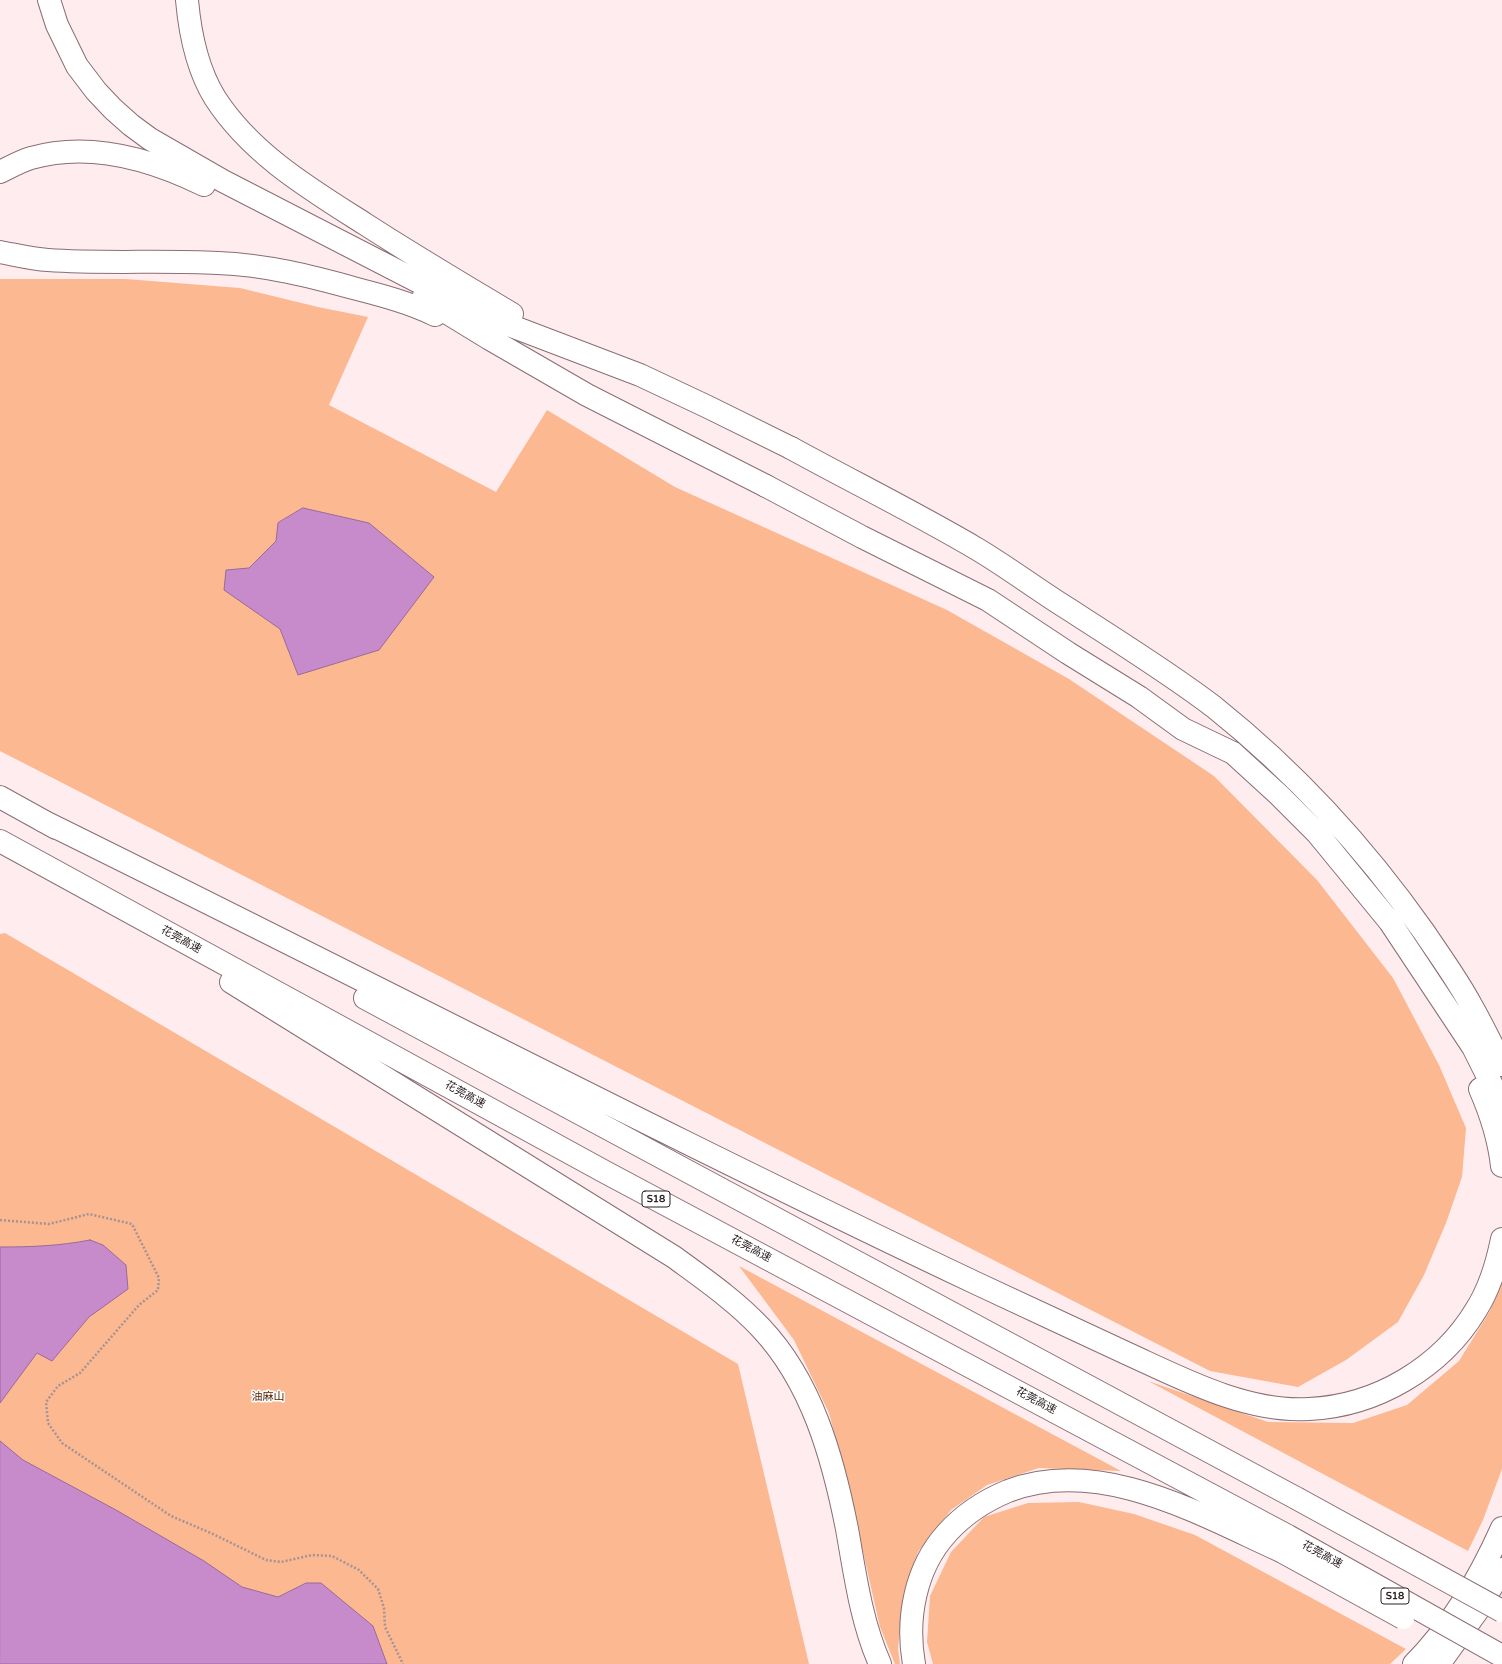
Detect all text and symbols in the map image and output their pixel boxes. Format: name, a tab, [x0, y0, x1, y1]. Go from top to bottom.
street label: 花莞高速	[159, 924, 203, 956]
street label: 花莞高速	[443, 1079, 487, 1111]
road number: S18	[642, 1191, 670, 1207]
street label: 花莞高速	[728, 1233, 774, 1265]
street label: 花莞高速	[1013, 1385, 1059, 1417]
park label: 油麻山	[252, 1390, 284, 1404]
street label: 花莞高速	[1300, 1539, 1344, 1571]
road number: S18	[1381, 1588, 1409, 1604]

